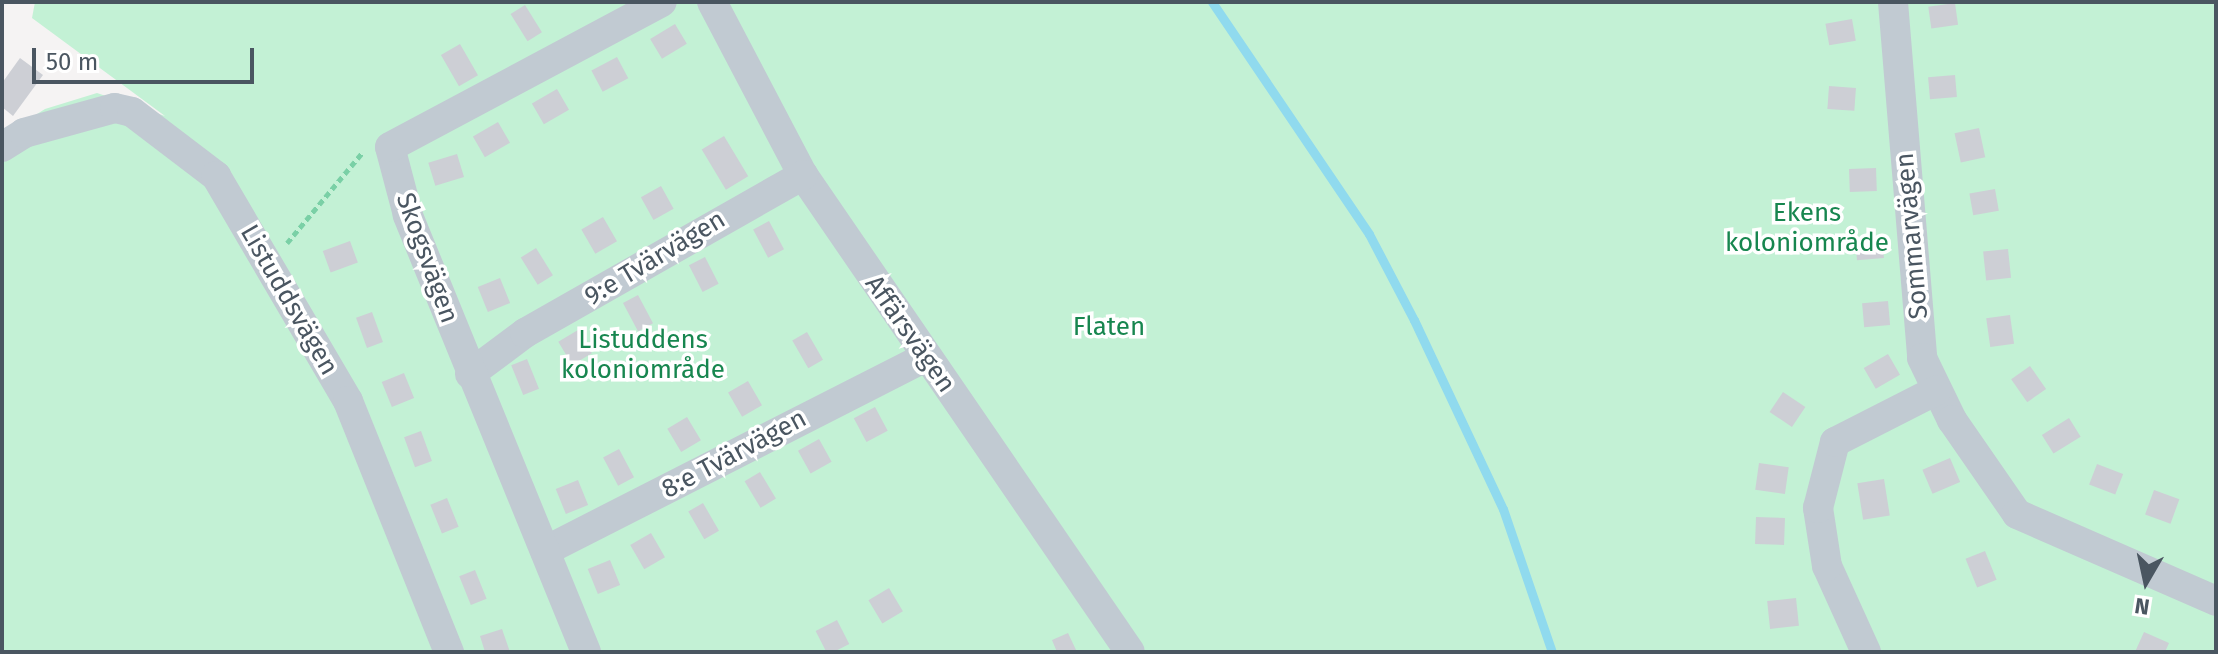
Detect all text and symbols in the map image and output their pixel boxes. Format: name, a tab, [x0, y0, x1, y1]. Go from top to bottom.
scale bar	[36, 32, 258, 82]
text: 50 m	[46, 48, 98, 76]
street label: Sommarvägen	[1889, 152, 1935, 320]
street label: Skogsvägen	[389, 189, 465, 327]
park label: Ekens koloniområde	[1725, 197, 1889, 258]
street label: 9:e Tvärvägen	[579, 204, 731, 312]
street label: Listuddsvägen	[233, 219, 345, 381]
street label: Affärsvägen	[858, 269, 962, 399]
park label: Flaten	[1073, 311, 1145, 343]
park label: Listuddens koloniområde	[561, 324, 725, 386]
street label: 8:e Tvärvägen	[656, 403, 812, 505]
north arrow	[2106, 542, 2186, 622]
text: N	[2133, 592, 2151, 621]

